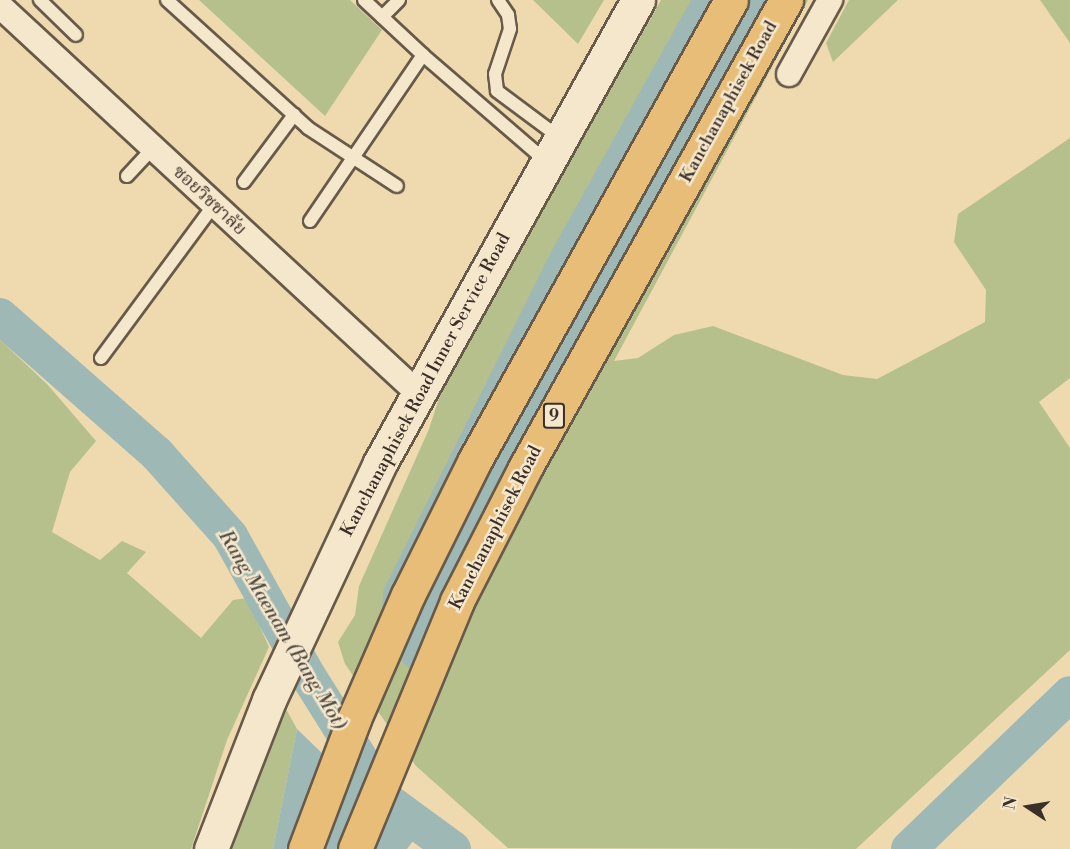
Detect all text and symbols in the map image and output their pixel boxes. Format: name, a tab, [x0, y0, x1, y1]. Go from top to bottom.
street label: Kanchanaphisek Road	[676, 18, 782, 186]
street label: ซอยวิชชาลัย	[168, 161, 250, 241]
street label: Kanchanaphisek Road Inner Service Road	[337, 230, 515, 540]
road number: 9	[542, 403, 566, 429]
street label: Kanchanaphisek Road	[445, 442, 547, 614]
water label: Rang Maenam (Bang Mot)	[213, 526, 351, 734]
north arrow	[998, 777, 1058, 837]
text: N	[999, 795, 1021, 812]

